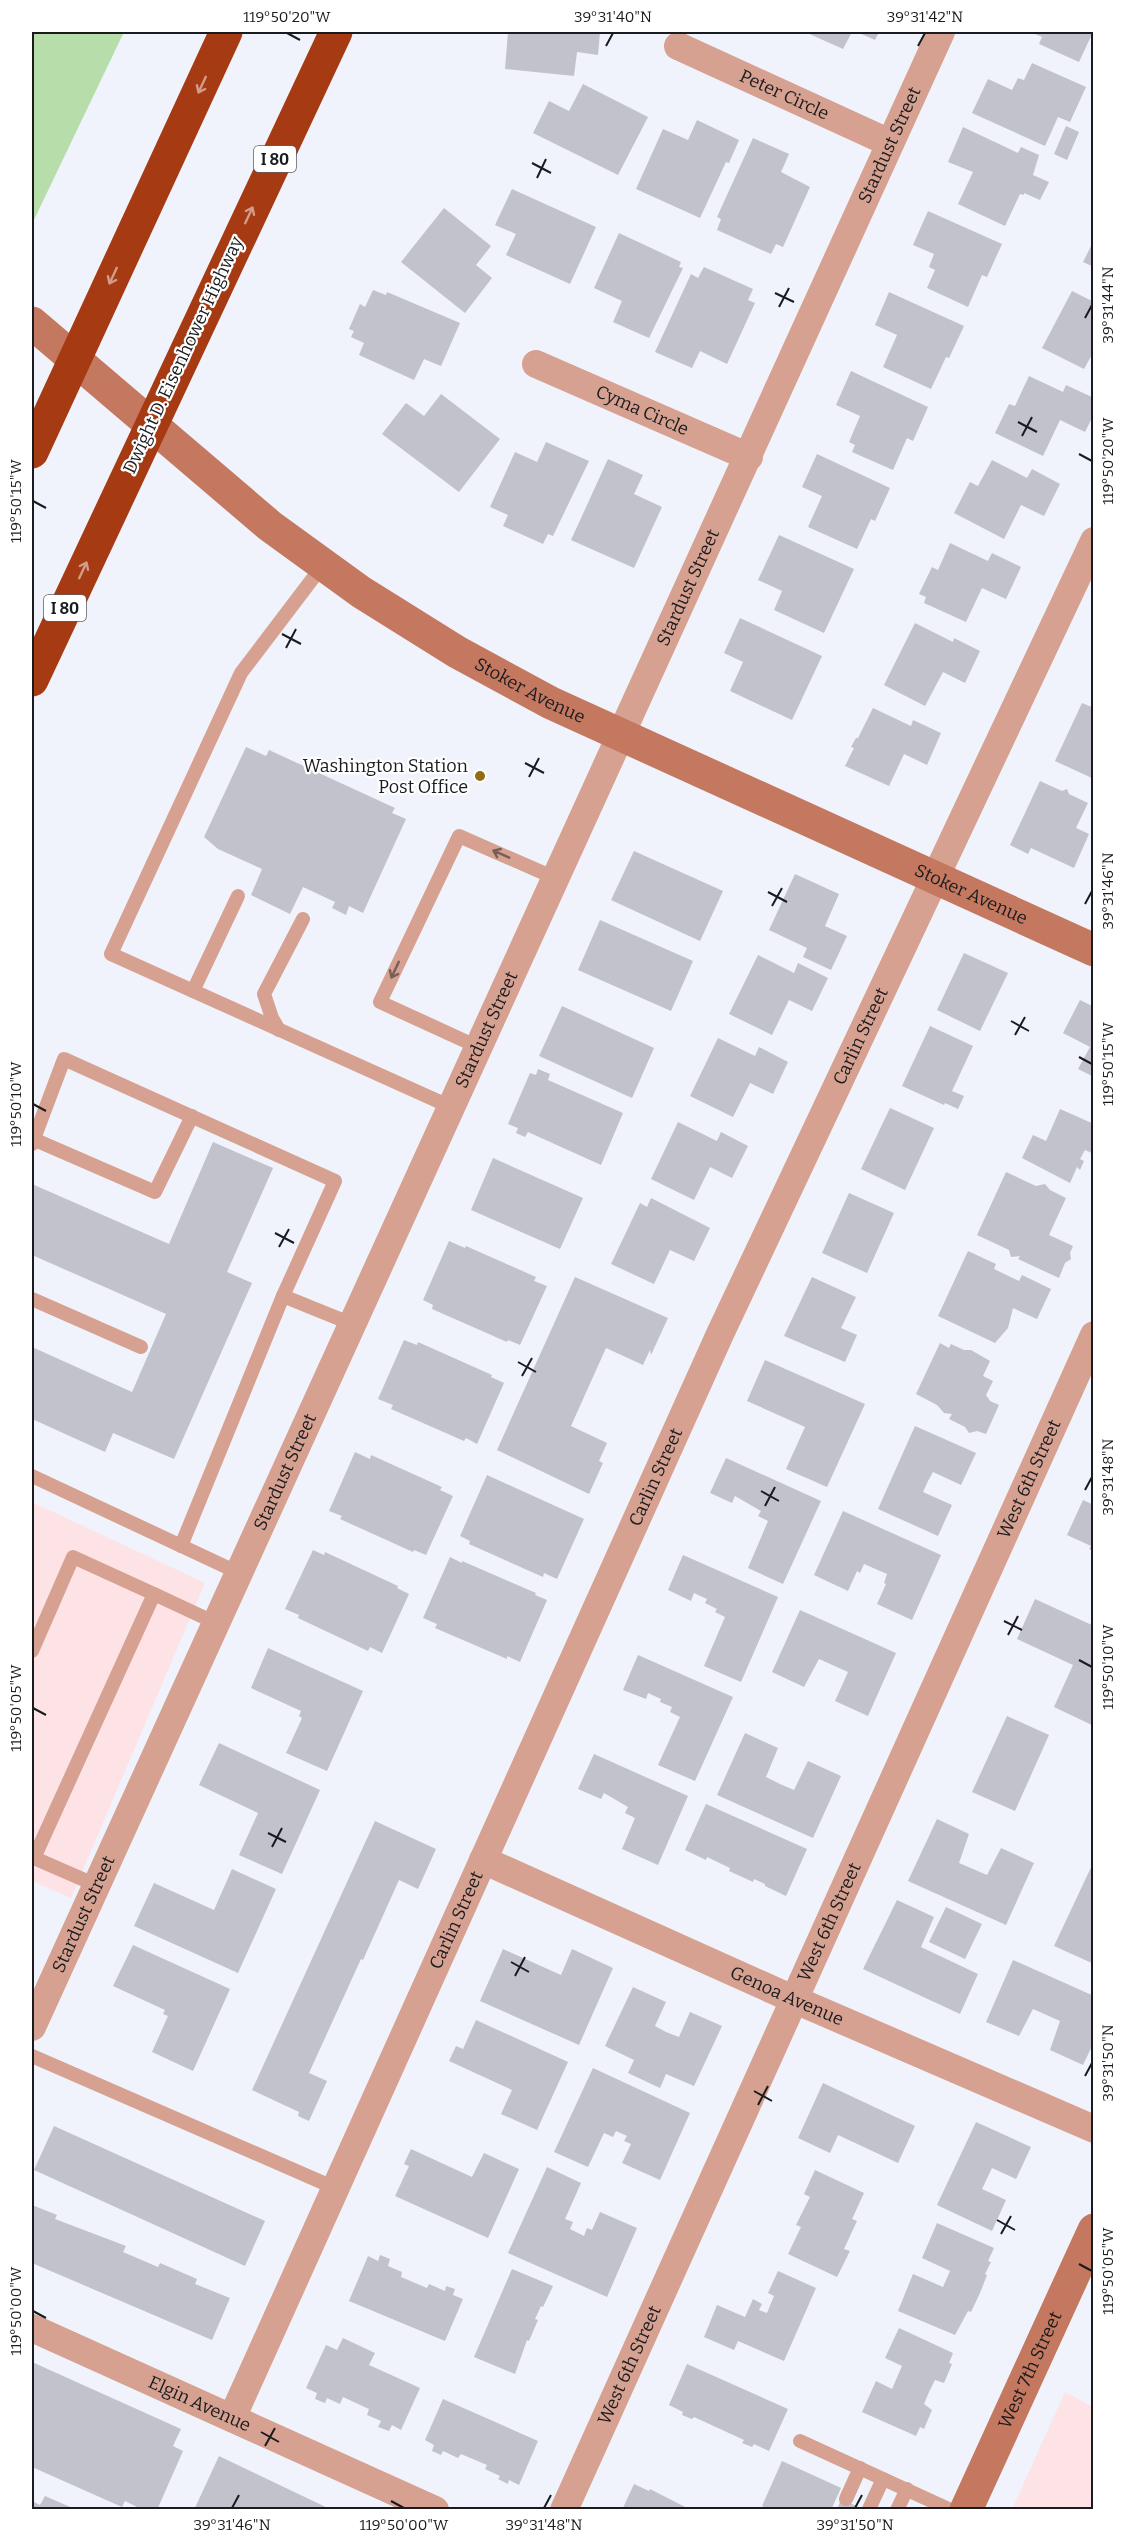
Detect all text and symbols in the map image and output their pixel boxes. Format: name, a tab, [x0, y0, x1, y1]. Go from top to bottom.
text: 119°50'20"W	[243, 8, 331, 26]
text: 39°31'40"N	[574, 8, 652, 26]
text: 39°31'42"N	[887, 8, 963, 26]
street label: Peter Circle	[736, 65, 833, 125]
one-way arrow	[195, 75, 207, 93]
street label: Stardust Street	[853, 83, 926, 207]
road number: I 80	[254, 146, 296, 172]
one-way arrow	[243, 207, 255, 225]
street label: Dwight D. Eisenhower Highway	[118, 233, 248, 477]
text: 39°31'44"N	[1099, 266, 1117, 344]
one-way arrow	[107, 267, 118, 285]
street label: Cyma Circle	[592, 380, 692, 440]
text: 119°50'20"W	[1099, 417, 1117, 505]
text: 119°50'15"W	[7, 458, 25, 543]
street label: Stardust Street	[652, 525, 724, 649]
one-way arrow	[77, 561, 89, 579]
road number: I 80	[44, 595, 86, 621]
street label: Stoker Avenue	[471, 653, 589, 728]
place label: Washington Station Post Office	[303, 755, 469, 798]
marker: Washington Station Post Office	[473, 769, 487, 783]
one-way arrow	[492, 848, 510, 859]
text: 39°31'46"N	[1099, 852, 1117, 930]
street label: Stoker Avenue	[911, 859, 1031, 929]
one-way arrow	[389, 961, 401, 979]
street label: Stardust Street	[450, 967, 523, 1091]
street label: Carlin Street	[828, 984, 893, 1089]
text: 119°50'15"W	[1099, 1021, 1117, 1106]
text: 119°50'10"W	[7, 1061, 25, 1147]
street label: Stardust Street	[249, 1410, 321, 1534]
street label: West 6th Street	[993, 1416, 1066, 1542]
street label: Carlin Street	[624, 1424, 687, 1529]
text: 39°31'48"N	[1099, 1438, 1117, 1516]
text: 119°50'10"W	[1099, 1624, 1117, 1710]
text: 119°50'05"W	[7, 1664, 25, 1752]
street label: Stardust Street	[47, 1852, 120, 1976]
street label: West 6th Street	[793, 1859, 866, 1985]
street label: Carlin Street	[425, 1867, 488, 1973]
street label: Genoa Avenue	[727, 1961, 847, 2031]
text: 39°31'50"N	[1099, 2024, 1117, 2102]
text: 119°50'05"W	[1099, 2227, 1117, 2315]
text: 119°50'00"W	[7, 2266, 25, 2355]
street label: West 6th Street	[593, 2302, 666, 2428]
street label: West 7th Street	[994, 2307, 1067, 2432]
street label: Elgin Avenue	[145, 2371, 254, 2436]
text: 39°31'46"N	[193, 2516, 271, 2534]
text: 119°50'00"W	[360, 2516, 449, 2534]
text: 39°31'48"N	[506, 2516, 583, 2534]
text: 39°31'50"N	[816, 2516, 894, 2534]

